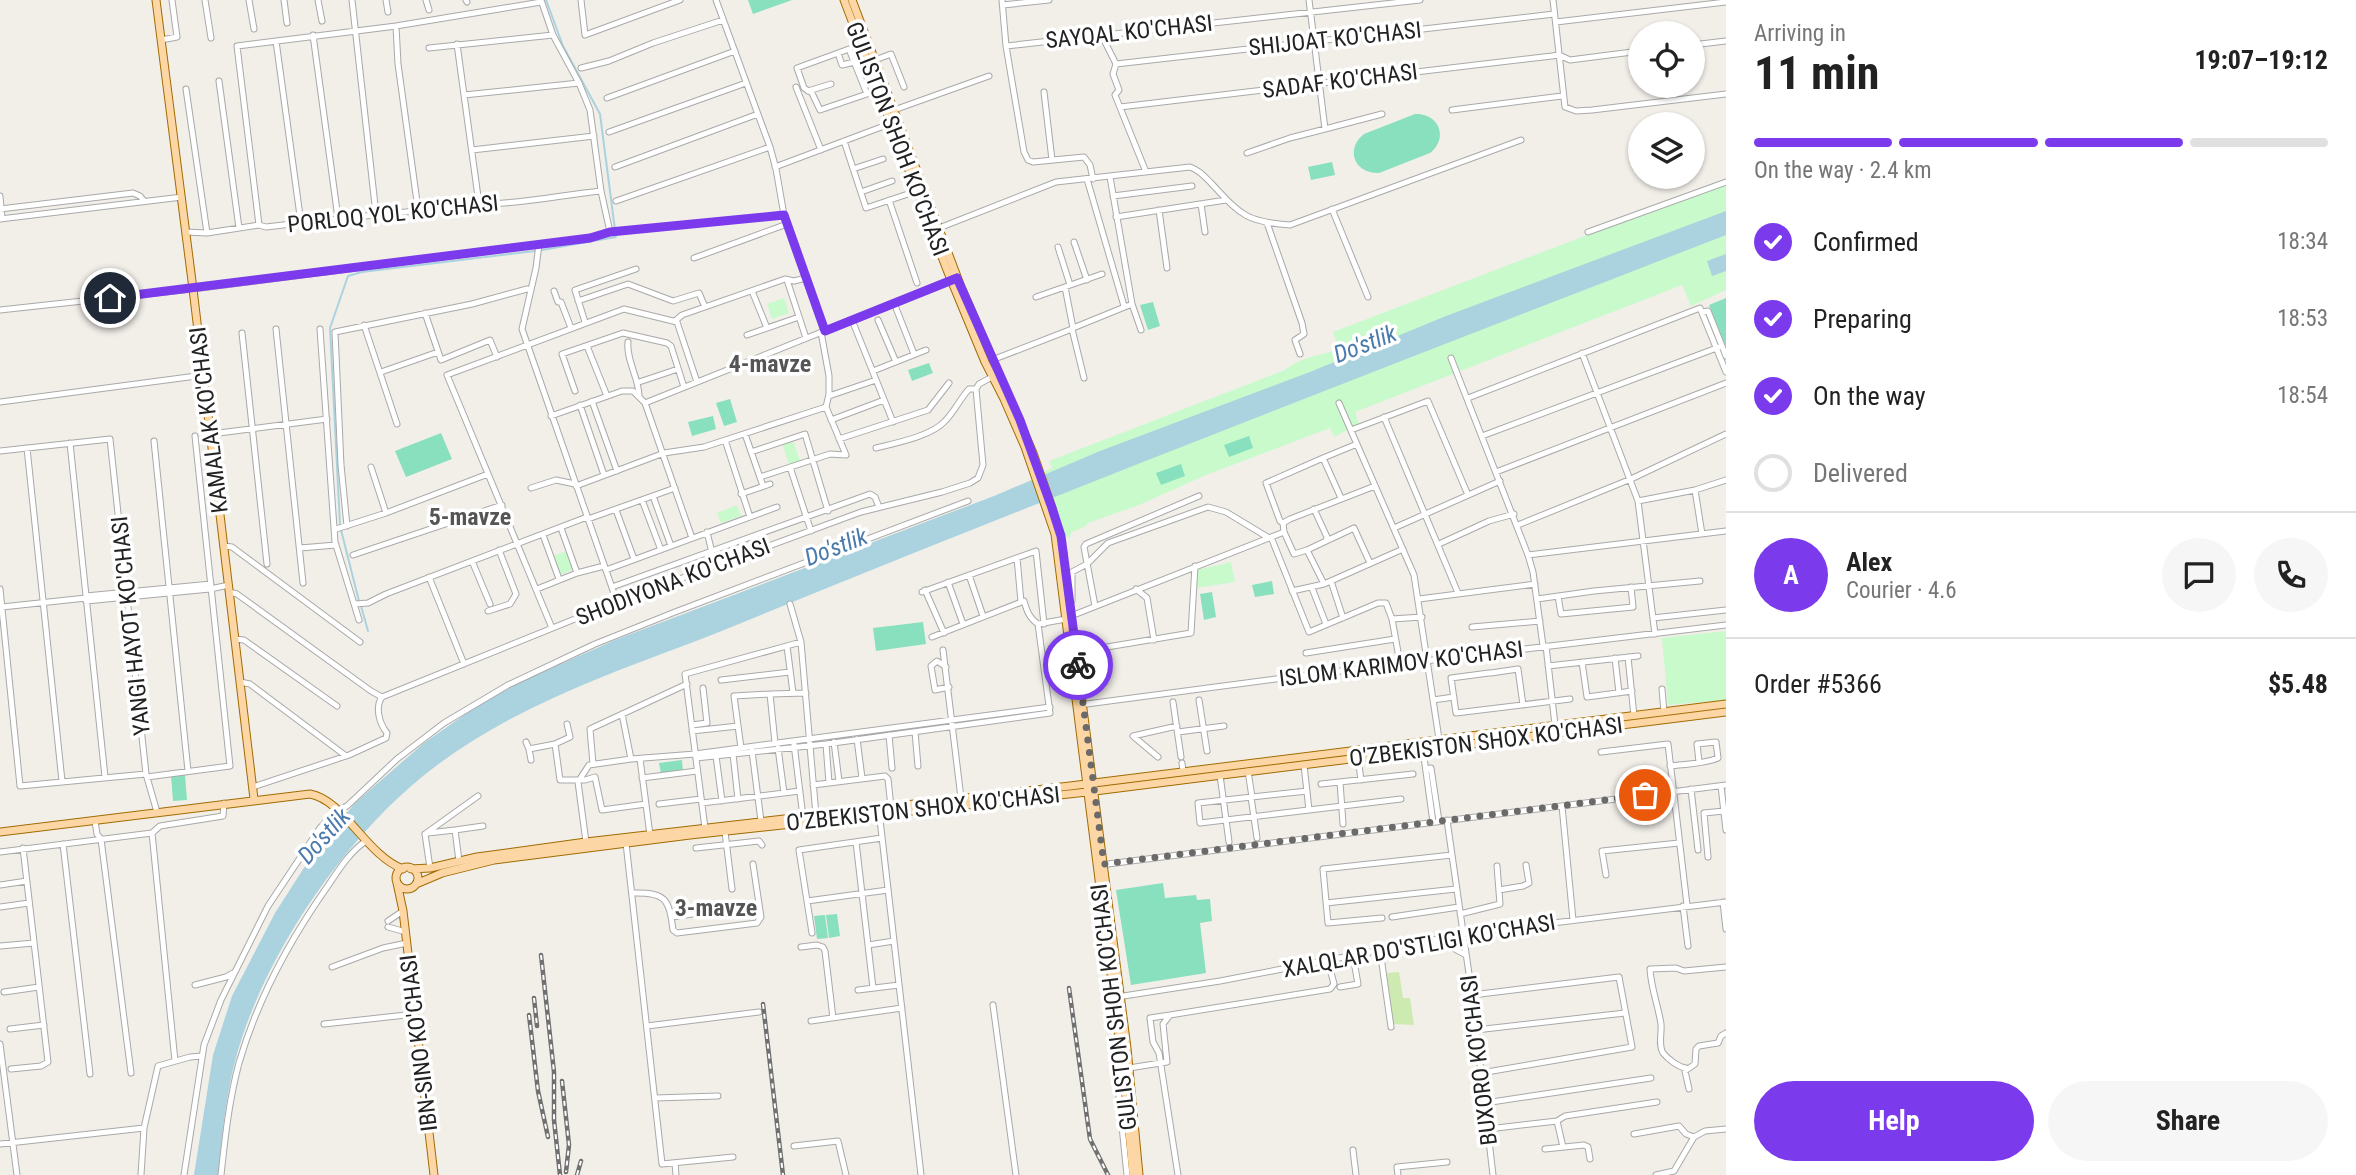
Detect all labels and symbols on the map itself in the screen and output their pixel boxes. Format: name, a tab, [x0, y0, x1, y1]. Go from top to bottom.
street label: SAYQAL KO'CHASI	[1044, 10, 1214, 54]
street label: SHIJOAT KO'CHASI	[1247, 16, 1423, 62]
street label: GULISTON SHOH KO'CHASI	[840, 18, 954, 260]
street label: SADAF KO'CHASI	[1261, 58, 1419, 104]
street label: PORLOQ YOL KO'CHASI	[286, 189, 500, 239]
pin	[80, 268, 140, 328]
water label: Do'stlik	[1330, 319, 1401, 369]
street label: KAMALAK KO'CHASI	[184, 325, 234, 515]
district label: 4-mavze	[729, 350, 811, 378]
district label: 5-mavze	[429, 503, 511, 531]
street label: YANGI HAYOT KO'CHASI	[106, 515, 156, 737]
water label: Do'stlik	[801, 522, 872, 572]
street label: SHODIYONA KO'CHASI	[572, 533, 774, 631]
courier	[1043, 630, 1113, 700]
street label: ISLOM KARIMOV KO'CHASI	[1277, 636, 1525, 692]
street label: O'ZBEKISTON SHOX KO'CHASI	[1348, 712, 1624, 772]
pin	[1615, 765, 1675, 825]
street label: O'ZBEKISTON SHOX KO'CHASI	[785, 781, 1061, 837]
water label: Do'stlik	[292, 802, 357, 870]
street label: GULISTON SHOH KO'CHASI	[1085, 882, 1143, 1132]
district label: 3-mavze	[675, 894, 757, 922]
street label: XALQLAR DO'STLIGI KO'CHASI	[1280, 909, 1558, 983]
street label: IBN-SINO KO'CHASI	[395, 953, 443, 1133]
street label: BUXORO KO'CHASI	[1455, 973, 1503, 1147]

